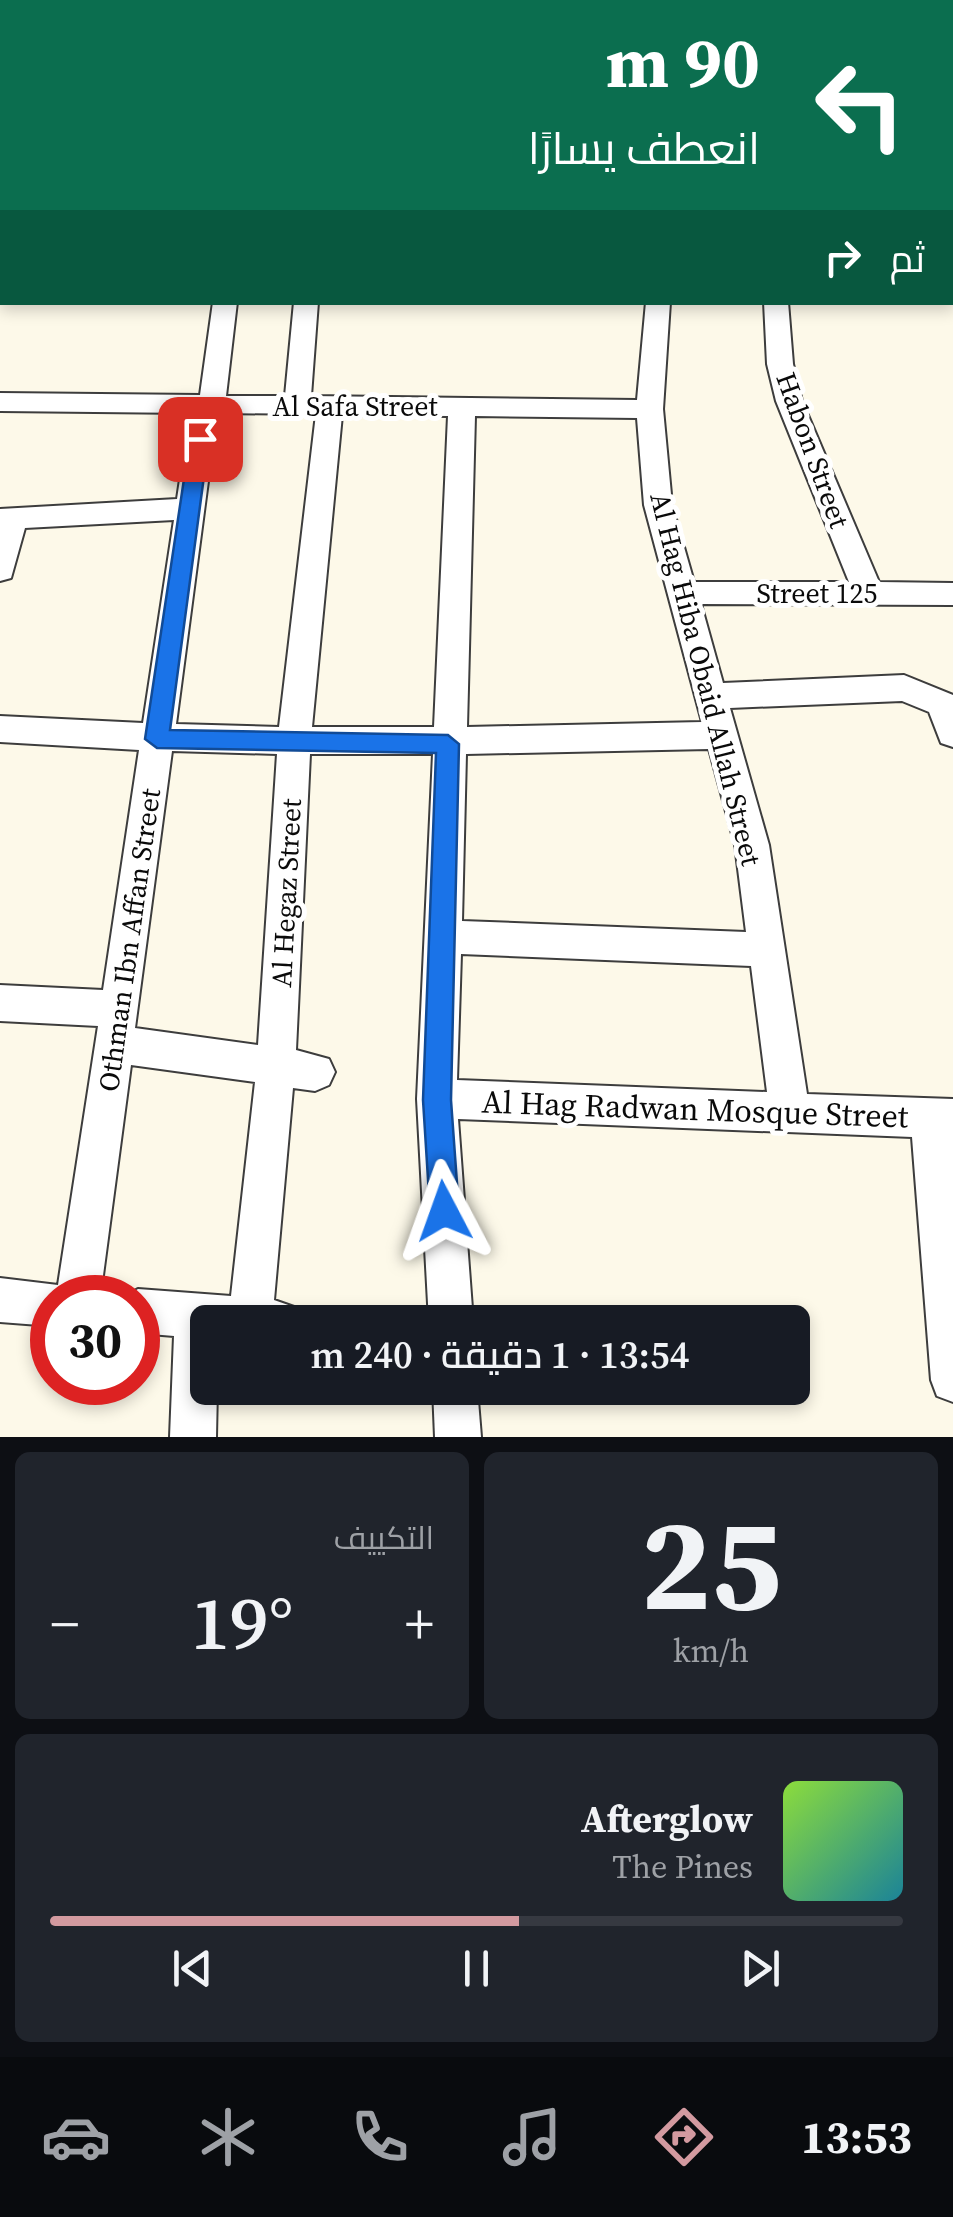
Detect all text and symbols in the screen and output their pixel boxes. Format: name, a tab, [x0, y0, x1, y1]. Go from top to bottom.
text: 90 m	[606, 14, 760, 110]
icon: left	[795, 40, 925, 170]
text: انعطف يسارًا	[528, 117, 760, 179]
icon: right	[815, 230, 870, 285]
text: ثم	[890, 233, 925, 285]
street label: Habon Street	[767, 367, 859, 534]
street label: Al Safa Street	[272, 387, 438, 425]
pin	[158, 397, 243, 482]
icon: arrive	[173, 412, 228, 467]
street label: Al Hag Hiba Obaid Allah Street	[641, 488, 771, 870]
street label: Street 125	[757, 574, 877, 612]
street label: Othman Ibn Affan Street	[89, 785, 169, 1094]
street label: Al Hegaz Street	[262, 797, 310, 988]
street label: Al Hag Radwan Mosque Street	[481, 1080, 910, 1138]
position arrow	[392, 1159, 496, 1263]
speed limit sign: 30	[30, 1275, 160, 1405]
text: 13:54 · 1 دقيقة · 240 m	[311, 1329, 689, 1381]
text: 25	[641, 1474, 781, 1653]
text: التكييف	[334, 1516, 434, 1560]
text: 19°	[191, 1571, 293, 1674]
text: −	[50, 1586, 79, 1661]
text: +	[405, 1586, 434, 1661]
text: km/h	[673, 1629, 749, 1673]
text: Afterglow	[581, 1793, 753, 1845]
text: The Pines	[612, 1845, 753, 1889]
icon: previous	[165, 1941, 220, 1996]
icon: pause	[449, 1941, 504, 1996]
icon: next	[733, 1941, 788, 1996]
icon: car	[41, 2102, 111, 2172]
icon: climate	[193, 2102, 263, 2172]
icon: phone	[345, 2102, 415, 2172]
icon: music	[497, 2102, 567, 2172]
icon: directions	[649, 2102, 719, 2172]
text: 13:53	[801, 2106, 912, 2168]

